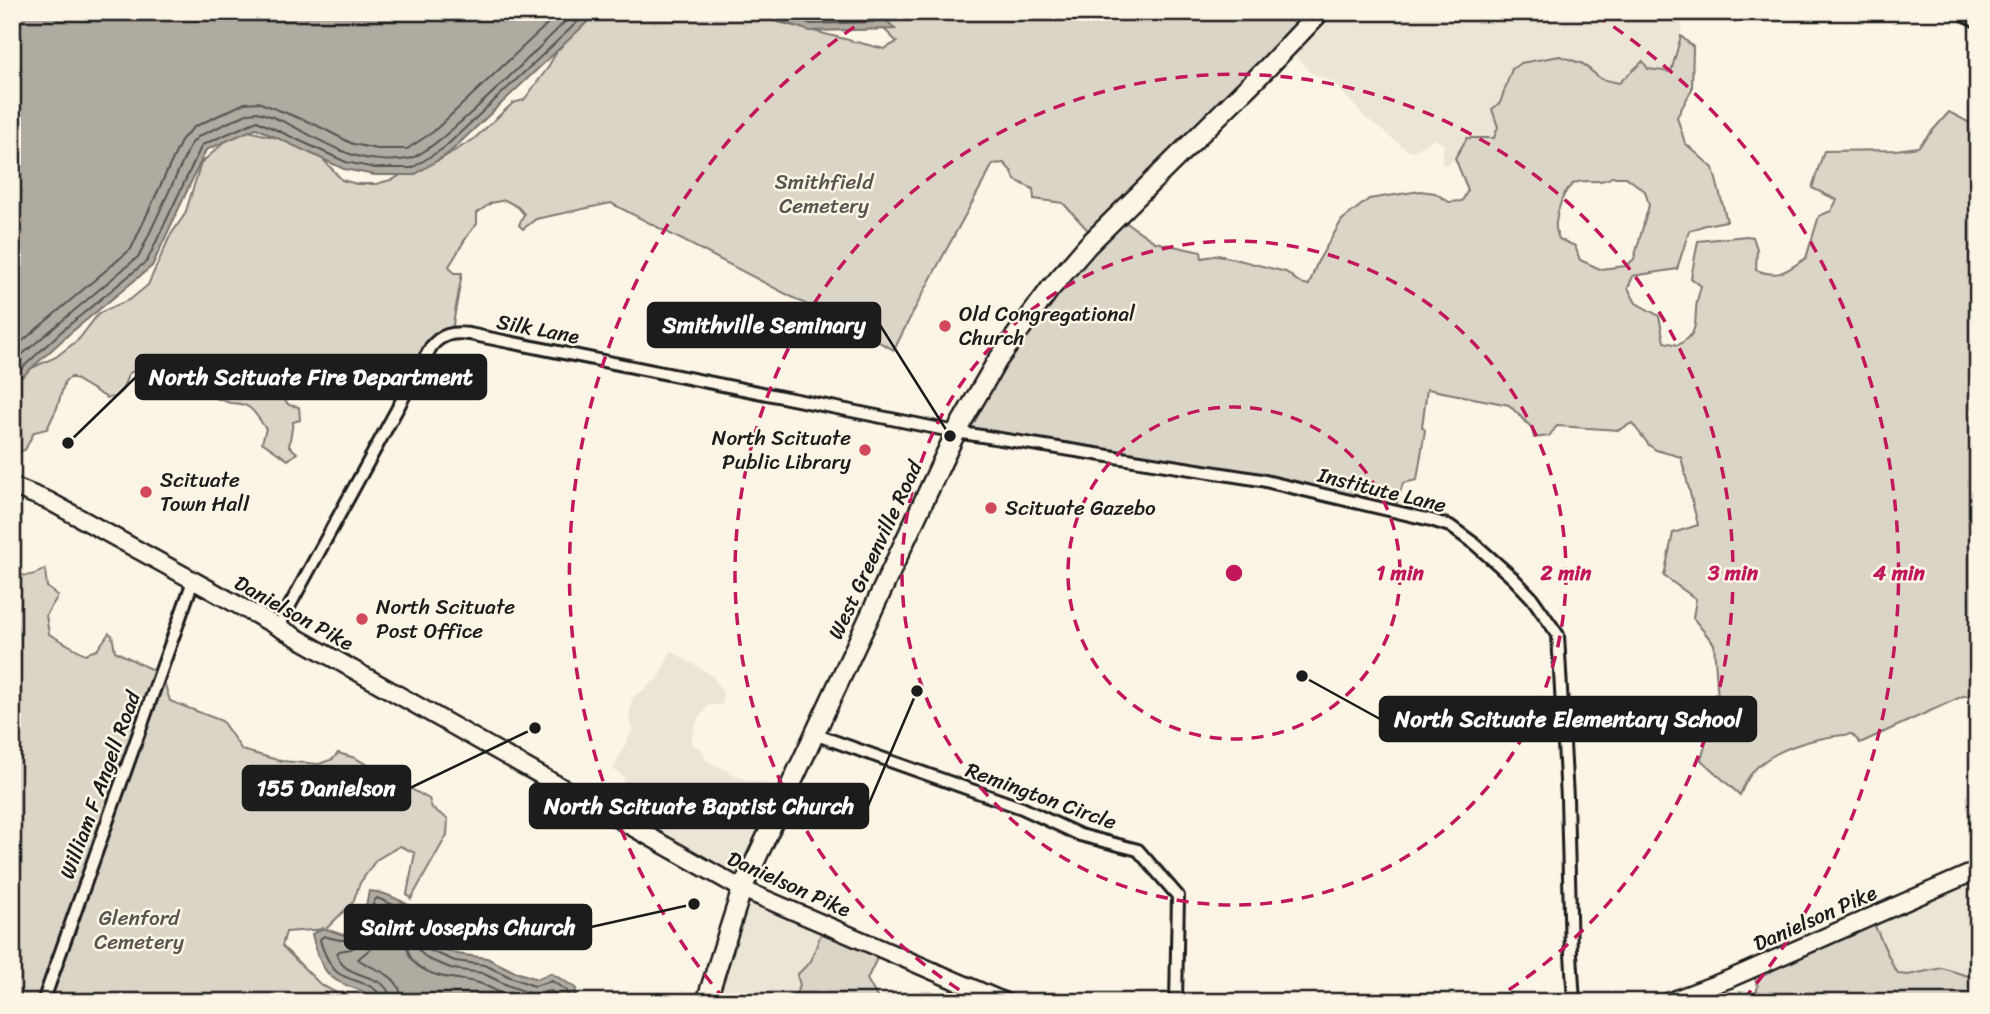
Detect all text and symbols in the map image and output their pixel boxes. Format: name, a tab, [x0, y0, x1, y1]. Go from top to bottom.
park label: Smithfield Cemetery	[775, 163, 875, 225]
place label: Old Congregational Church	[959, 295, 1136, 357]
street label: Silk Lane	[493, 302, 583, 356]
callout: Smithville Seminary	[648, 303, 880, 347]
text: Smithville Seminary	[661, 305, 867, 346]
marker: Old Congregational Church	[937, 318, 953, 334]
callout: North Scituate Fire Department	[136, 355, 486, 399]
text: North Scituate Fire Department	[148, 357, 473, 398]
place label: North Scituate Public Library	[712, 419, 851, 481]
marker: North Scituate Public Library	[857, 442, 873, 458]
street label: West Greenville Road	[817, 452, 934, 646]
street label: Institute Lane	[1313, 455, 1450, 524]
place label: Scituate Town Hall	[160, 461, 250, 523]
marker: Scituate Town Hall	[138, 484, 154, 500]
place label: Scituate Gazebo	[1005, 489, 1156, 527]
marker: Scituate Gazebo	[983, 500, 999, 516]
text: 1 min	[1376, 554, 1425, 592]
text: 2 min	[1540, 554, 1592, 592]
text: 3 min	[1707, 554, 1759, 592]
text: 4 min	[1872, 554, 1926, 592]
centre of rings	[1222, 561, 1246, 585]
street label: Danielson Pike	[227, 564, 361, 662]
place label: North Scituate Post Office	[376, 588, 515, 650]
marker: North Scituate Post Office	[354, 611, 370, 627]
street label: William F Angell Road	[48, 684, 152, 884]
callout: North Scituate Elementary School	[1380, 697, 1756, 741]
text: North Scituate Elementary School	[1393, 699, 1743, 740]
street label: Remington Circle	[960, 751, 1122, 841]
callout: 155 Danielson	[243, 766, 410, 810]
text: 155 Danielson	[256, 768, 396, 809]
callout: North Scituate Baptist Church	[530, 784, 868, 828]
text: North Scituate Baptist Church	[543, 786, 854, 827]
street label: Danielson Pike	[721, 840, 857, 928]
street label: Danielson Pike	[1747, 874, 1883, 962]
park label: Glenford Cemetery	[94, 899, 184, 961]
callout: Saint Josephs Church	[345, 905, 591, 949]
text: Saint Josephs Church	[359, 907, 576, 948]

